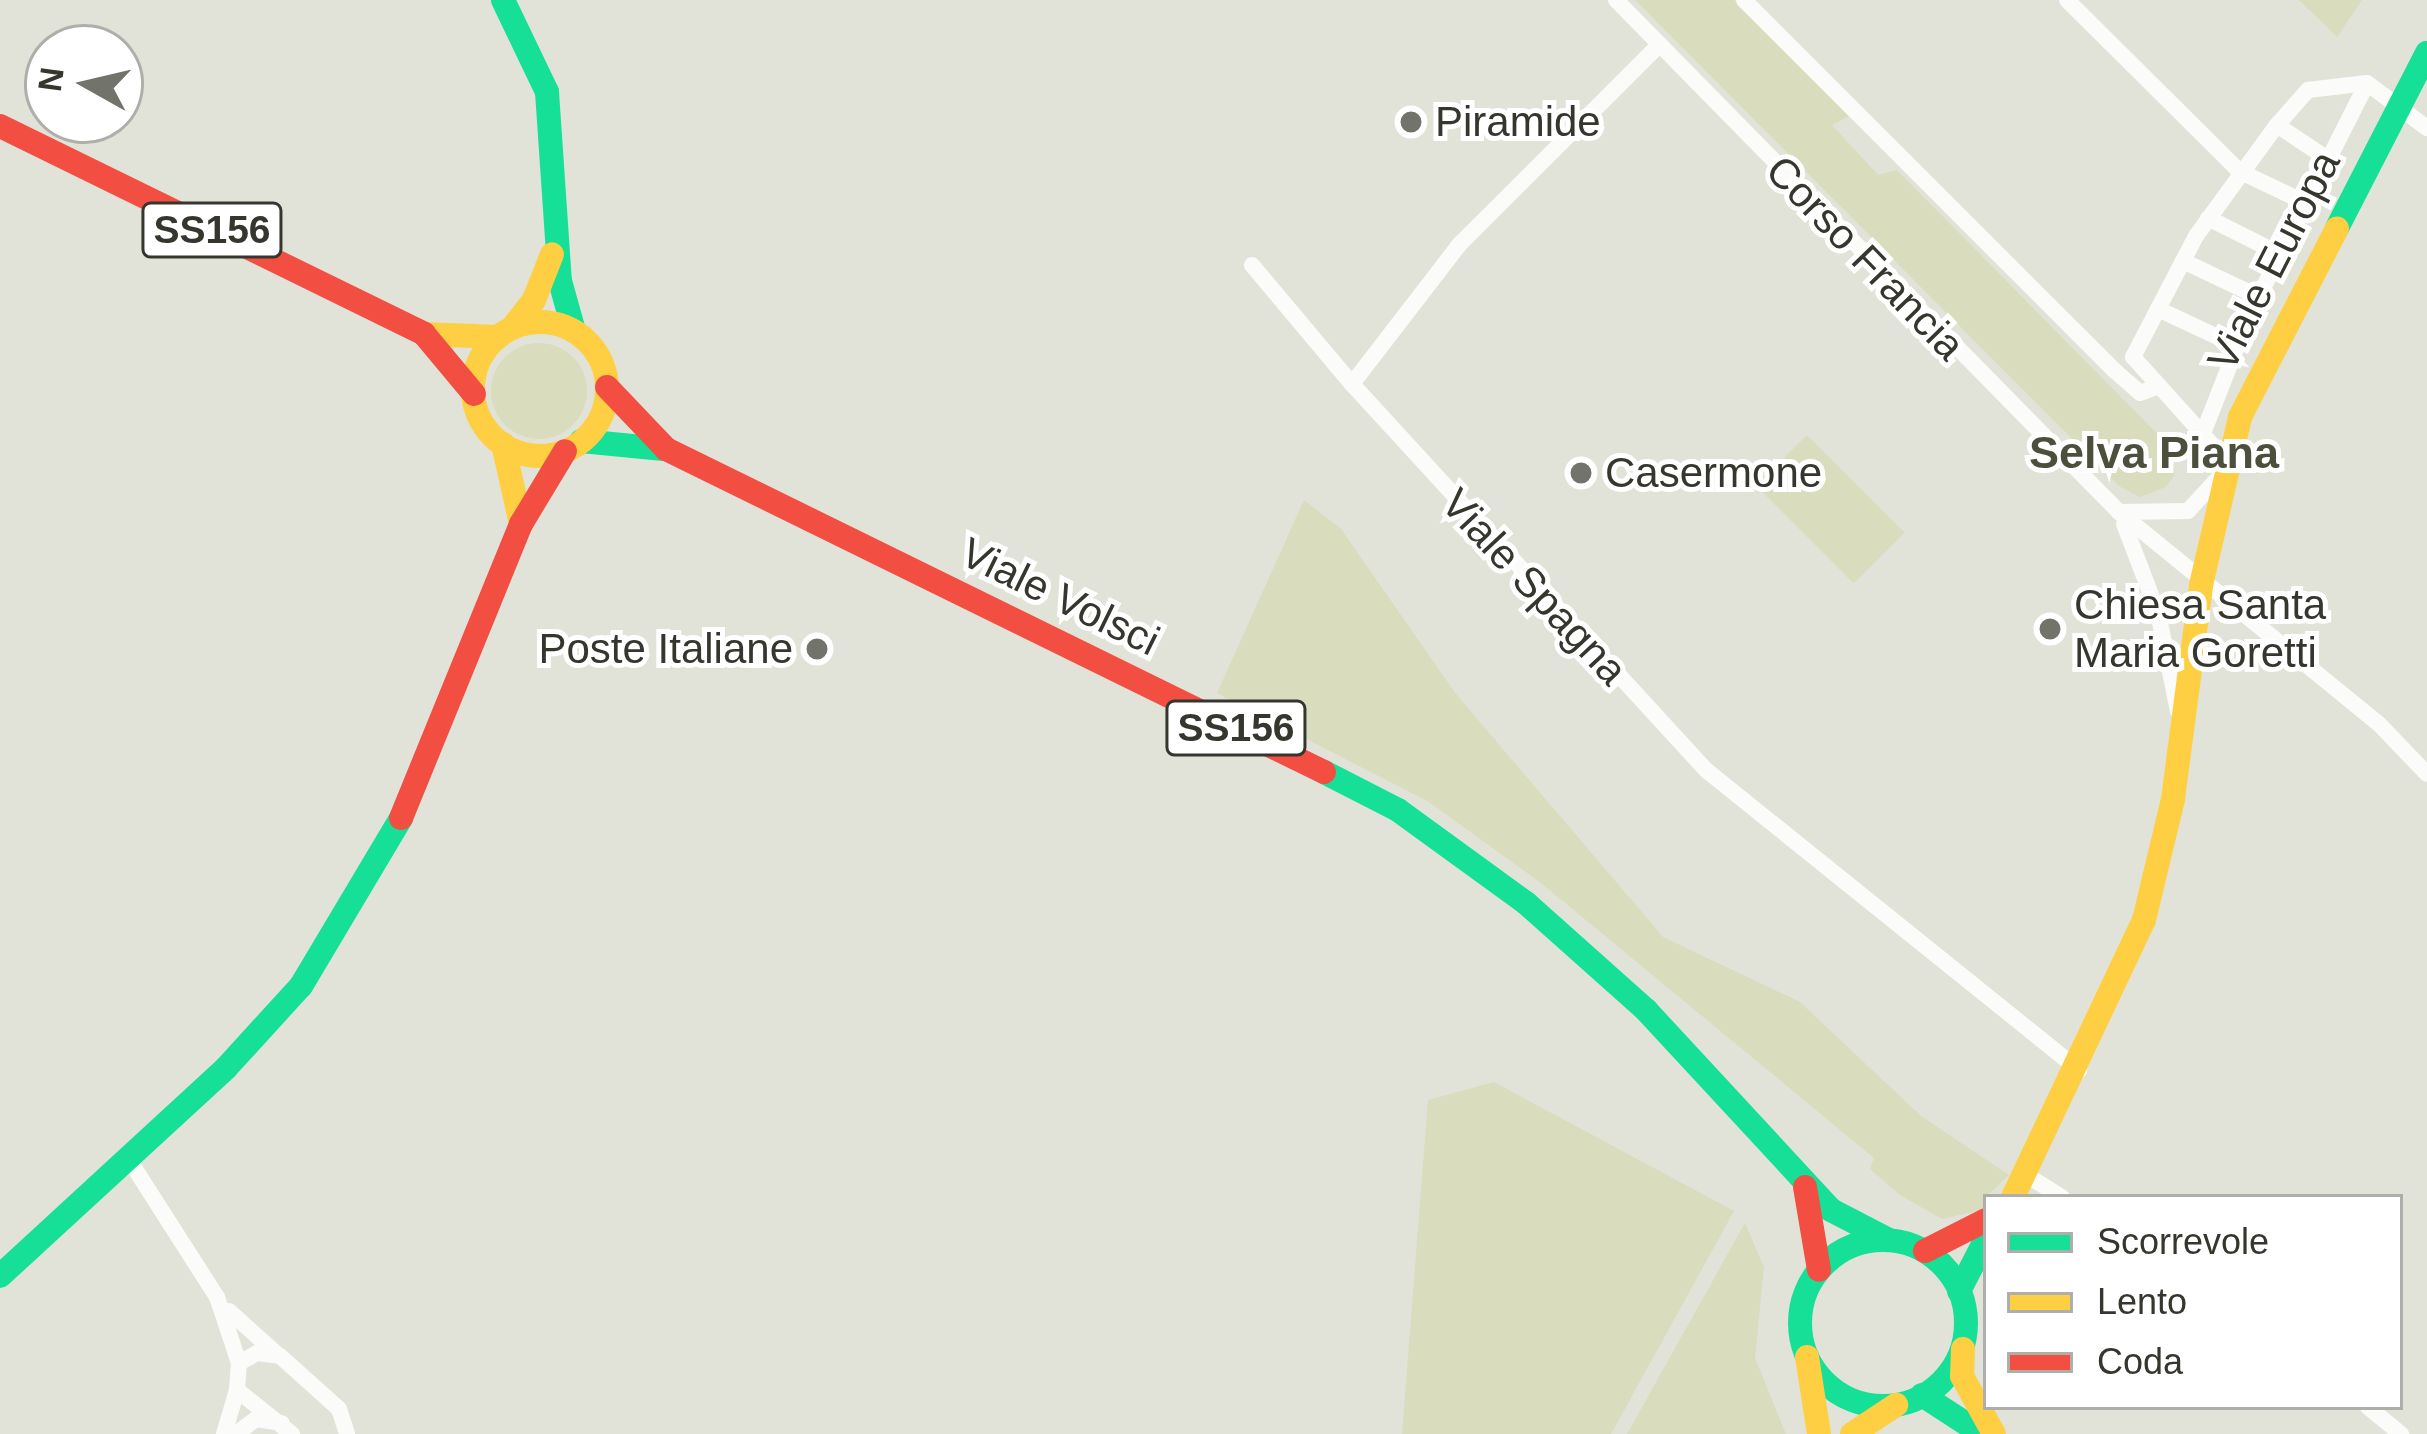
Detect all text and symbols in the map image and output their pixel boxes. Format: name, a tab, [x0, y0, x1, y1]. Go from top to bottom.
north arrow	[24, 24, 144, 144]
text: N	[31, 65, 71, 94]
place label: Piramide	[1435, 97, 1601, 147]
marker: Piramide	[1398, 109, 1424, 135]
street label: Viale Europa	[2197, 143, 2351, 379]
street label: Corso Francia	[1755, 146, 1975, 370]
road number: SS156	[140, 197, 284, 263]
district label: Selva Piana	[2029, 426, 2279, 480]
place label: Casermone	[1605, 448, 1822, 498]
marker: Casermone	[1568, 460, 1594, 486]
street label: Viale Spagna	[1431, 479, 1637, 695]
street label: Viale Volsci	[953, 527, 1167, 667]
place label: Chiesa Santa Maria Goretti	[2074, 580, 2326, 678]
marker: Chiesa Santa Maria Goretti	[2037, 616, 2063, 642]
place label: Poste Italiane	[538, 624, 793, 674]
marker: Poste Italiane	[804, 636, 830, 662]
road number: SS156	[1164, 695, 1308, 761]
legend	[1983, 1194, 2403, 1410]
text: Scorrevole	[2097, 1221, 2269, 1262]
text: Lento	[2097, 1281, 2187, 1322]
text: Coda	[2097, 1341, 2183, 1382]

